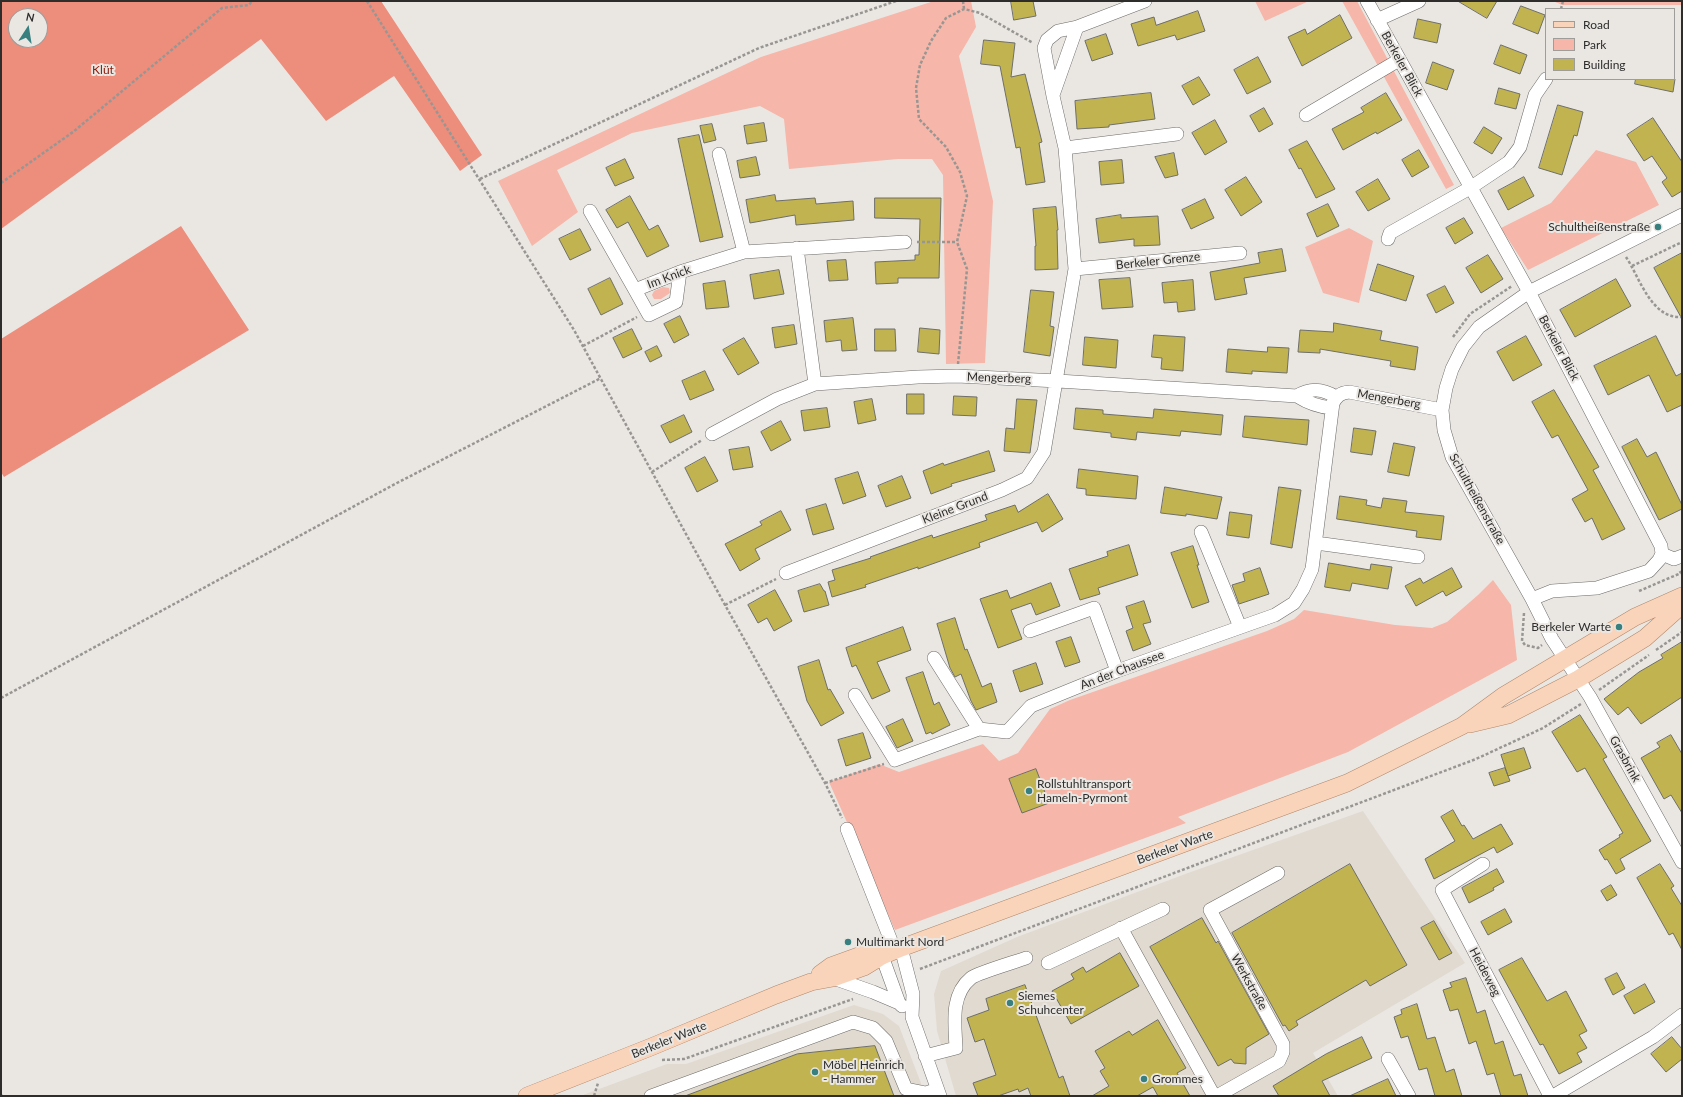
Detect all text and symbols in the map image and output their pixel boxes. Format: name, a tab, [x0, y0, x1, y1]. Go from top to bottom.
north arrow	[8, 8, 48, 48]
legend	[1545, 8, 1675, 80]
text: N	[25, 10, 36, 24]
text: Road	[1583, 17, 1610, 32]
street label: Berkeler Blick	[1378, 29, 1426, 99]
text: Park	[1583, 37, 1606, 52]
text: Building	[1583, 57, 1626, 72]
park label: Klüt	[92, 63, 114, 77]
place label: Schultheißenstraße	[1548, 220, 1650, 234]
marker: Schultheißenstraße	[1653, 222, 1663, 232]
street label: Berkeler Grenze	[1115, 249, 1201, 273]
street label: Im Knick	[645, 262, 693, 292]
street label: Berkeler Blick	[1536, 313, 1582, 383]
street label: Mengerberg	[967, 370, 1031, 386]
street label: Mengerberg	[1356, 386, 1422, 412]
street label: Schultheißenstraße	[1446, 451, 1508, 547]
street label: Kleine Grund	[920, 489, 990, 527]
place label: Berkeler Warte	[1531, 620, 1611, 634]
marker: Berkeler Warte	[1614, 622, 1624, 632]
street label: An der Chaussee	[1078, 647, 1166, 693]
street label: Grasbrink	[1606, 733, 1644, 785]
place label: Rollstuhltransport Hameln-Pyrmont	[1037, 777, 1131, 805]
marker: Rollstuhltransport Hameln-Pyrmont	[1024, 786, 1034, 796]
street label: Berkeler Warte	[1135, 827, 1215, 867]
place label: Multimarkt Nord	[856, 935, 944, 949]
marker: Multimarkt Nord	[843, 937, 853, 947]
street label: Heideweg	[1466, 945, 1504, 999]
street label: Werkstraße	[1228, 952, 1270, 1012]
place label: Siemes Schuhcenter	[1018, 989, 1084, 1017]
marker: Siemes Schuhcenter	[1005, 998, 1015, 1008]
street label: Berkeler Warte	[629, 1018, 709, 1062]
place label: Möbel Heinrich - Hammer	[823, 1058, 904, 1086]
marker: Möbel Heinrich - Hammer	[810, 1067, 820, 1077]
place label: Grommes	[1152, 1072, 1203, 1086]
marker: Grommes	[1139, 1074, 1149, 1084]

